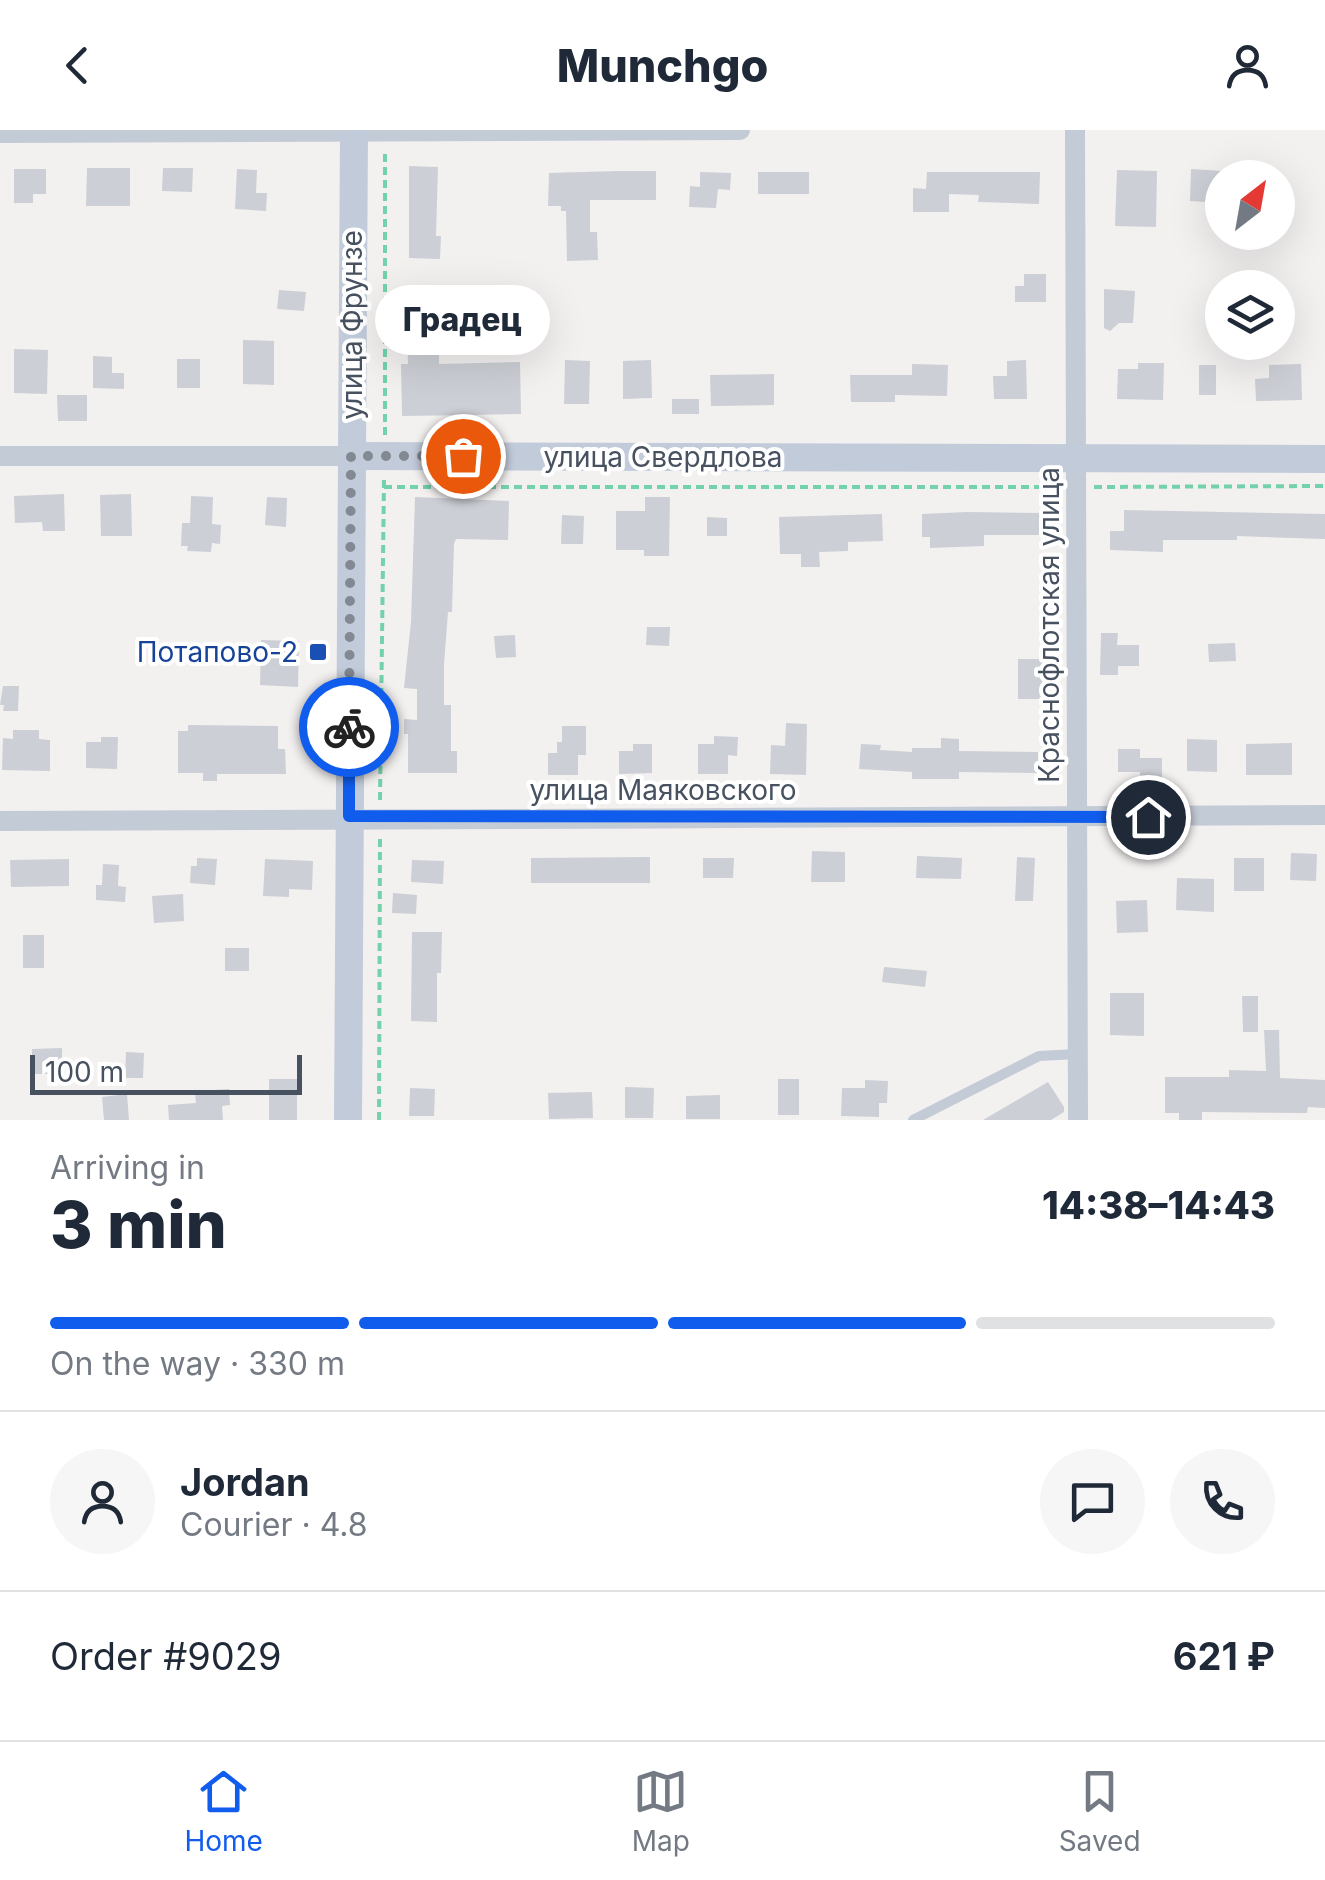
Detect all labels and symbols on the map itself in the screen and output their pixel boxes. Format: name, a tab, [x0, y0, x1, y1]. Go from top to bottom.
north arrow	[1205, 160, 1295, 250]
street label: улица Фрунзе	[335, 230, 369, 420]
callout: Градец	[376, 286, 550, 356]
pin	[421, 414, 506, 499]
street label: улица Свердлова	[543, 440, 783, 474]
street label: Краснофлотская улица	[1032, 467, 1066, 783]
place label: Потапово-2	[137, 635, 298, 669]
marker: Потапово-2	[307, 641, 329, 663]
courier	[299, 677, 399, 777]
street label: улица Маяковского	[530, 773, 797, 807]
pin	[1106, 775, 1191, 860]
scale bar	[30, 1050, 302, 1094]

